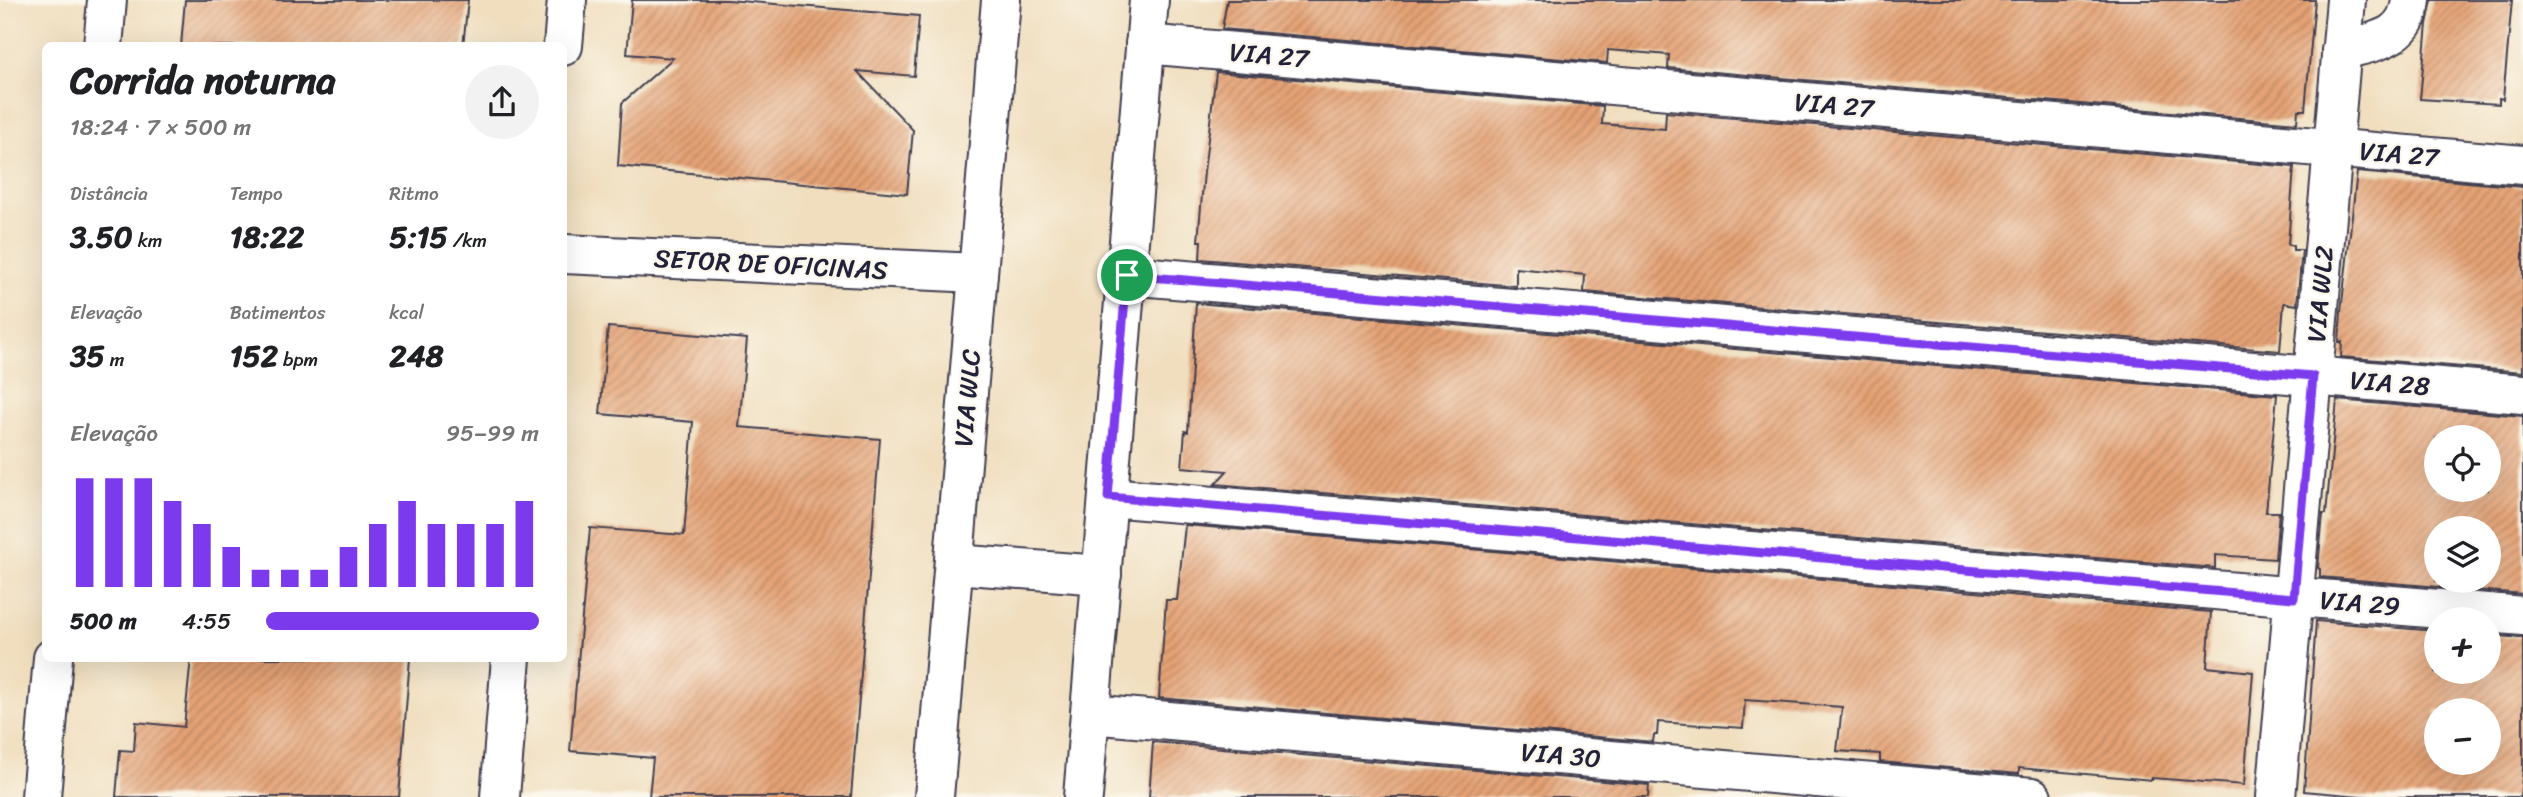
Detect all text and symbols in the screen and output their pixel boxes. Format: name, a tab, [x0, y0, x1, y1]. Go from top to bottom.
street label: VIA 27	[1228, 29, 1313, 82]
text: Corrida noturna	[70, 47, 336, 114]
button: share	[465, 65, 539, 139]
street label: VIA 27	[1793, 79, 1878, 132]
text: 18:24 · 7 × 500 m	[70, 107, 251, 148]
street label: VIA 27	[2358, 128, 2443, 181]
text: Distância	[70, 177, 148, 210]
text: Tempo	[230, 177, 283, 210]
text: Ritmo	[389, 177, 439, 210]
text: 3.50	[70, 210, 133, 264]
text: 18:22	[230, 210, 304, 264]
text: 5:15	[389, 210, 448, 264]
text: km	[133, 224, 162, 257]
text: /km	[448, 224, 487, 257]
street label: SETOR DE OFICINAS	[653, 235, 889, 293]
street label: VIA WL2	[2293, 244, 2347, 344]
pin	[1097, 245, 1157, 305]
icon: arrive	[1108, 256, 1146, 294]
text: Elevação	[70, 296, 143, 329]
text: Batimentos	[230, 296, 326, 329]
text: kcal	[389, 296, 424, 329]
text: 35	[70, 329, 105, 383]
text: 152	[230, 329, 278, 383]
text: 248	[389, 329, 443, 383]
text: m	[105, 343, 124, 376]
text: bpm	[278, 343, 318, 376]
street label: VIA WLC	[940, 347, 994, 449]
street label: VIA 28	[2348, 357, 2432, 409]
text: Elevação	[70, 413, 158, 454]
text: 95–99 m	[446, 413, 539, 454]
map controls	[2424, 425, 2501, 775]
button: locate	[2424, 425, 2501, 502]
button: layers	[2424, 516, 2501, 593]
street label: VIA 29	[2318, 577, 2402, 629]
text: 500 m	[70, 601, 137, 642]
text: 4:55	[182, 601, 231, 642]
button: +	[2424, 607, 2501, 684]
button: −	[2424, 698, 2501, 775]
street label: VIA 30	[1519, 729, 1603, 781]

